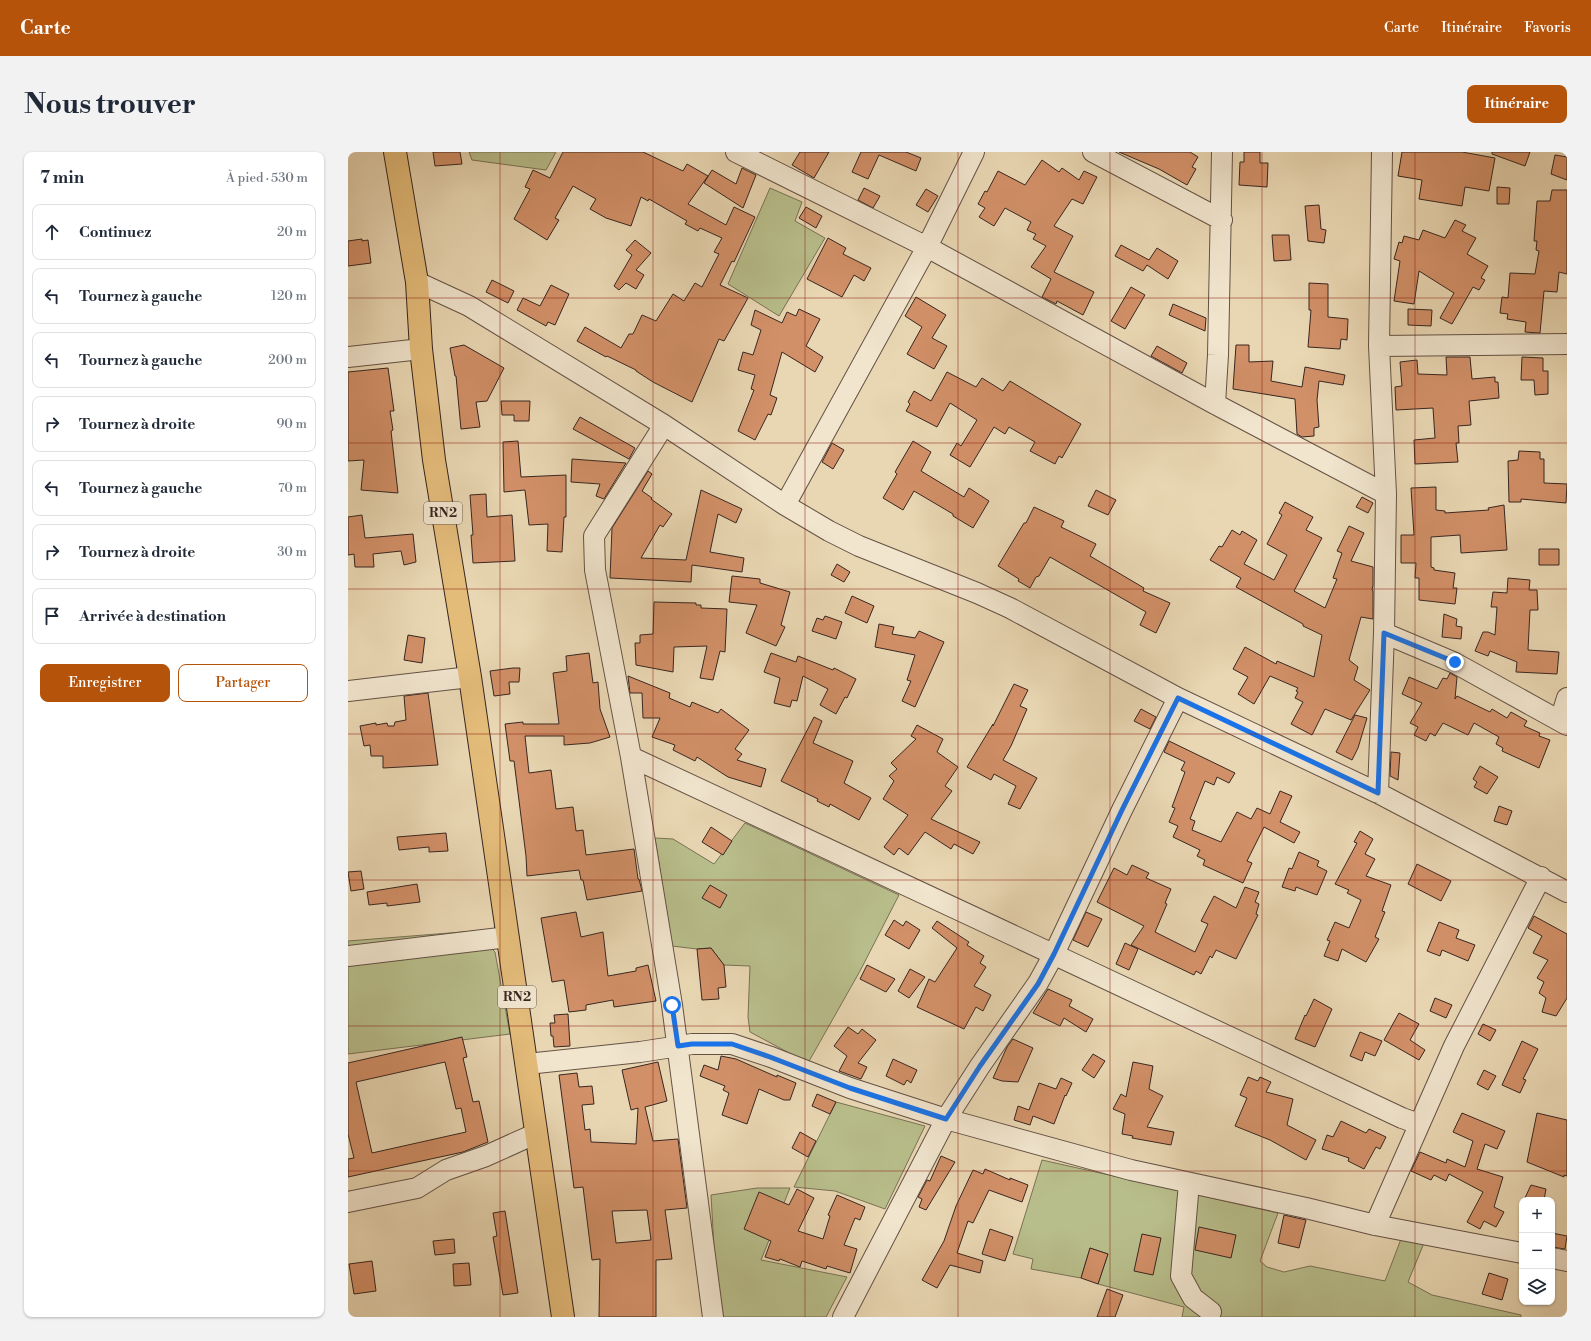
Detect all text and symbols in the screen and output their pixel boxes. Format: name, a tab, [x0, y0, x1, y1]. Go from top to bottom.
text: Carte	[20, 16, 71, 40]
text: Carte	[1384, 19, 1419, 37]
text: Itinéraire	[1441, 19, 1502, 37]
text: Favoris	[1524, 19, 1571, 37]
button: Itinéraire	[1467, 85, 1567, 123]
text: Nous trouver	[24, 87, 196, 122]
text: 7 min	[40, 167, 84, 189]
text: À pied · 530 m	[226, 170, 308, 186]
icon: ahead	[41, 221, 63, 243]
text: Continuez	[79, 223, 151, 242]
text: 20 m	[277, 224, 307, 240]
icon: left	[41, 285, 63, 307]
text: Tournez à gauche	[79, 287, 202, 306]
text: 120 m	[271, 288, 307, 304]
icon: left	[41, 349, 63, 371]
text: Tournez à gauche	[79, 351, 202, 370]
text: 200 m	[268, 352, 307, 368]
icon: right	[41, 413, 63, 435]
text: Tournez à droite	[79, 415, 195, 434]
text: 90 m	[276, 416, 307, 432]
icon: left	[41, 477, 63, 499]
text: Tournez à gauche	[79, 479, 202, 498]
text: 70 m	[278, 480, 307, 496]
road number: RN2	[424, 502, 462, 524]
icon: right	[41, 541, 63, 563]
text: Tournez à droite	[79, 543, 195, 562]
text: 30 m	[277, 544, 307, 560]
icon: arrive	[41, 605, 63, 627]
text: Arrivée à destination	[79, 607, 226, 626]
route end	[1446, 653, 1464, 671]
button: Enregistrer	[40, 664, 170, 702]
button: Partager	[178, 664, 308, 702]
road number: RN2	[498, 986, 536, 1008]
route start	[663, 996, 681, 1014]
map controls	[1519, 1197, 1555, 1305]
button: +	[1519, 1197, 1555, 1233]
button: −	[1519, 1233, 1555, 1269]
button: layers	[1519, 1269, 1555, 1305]

